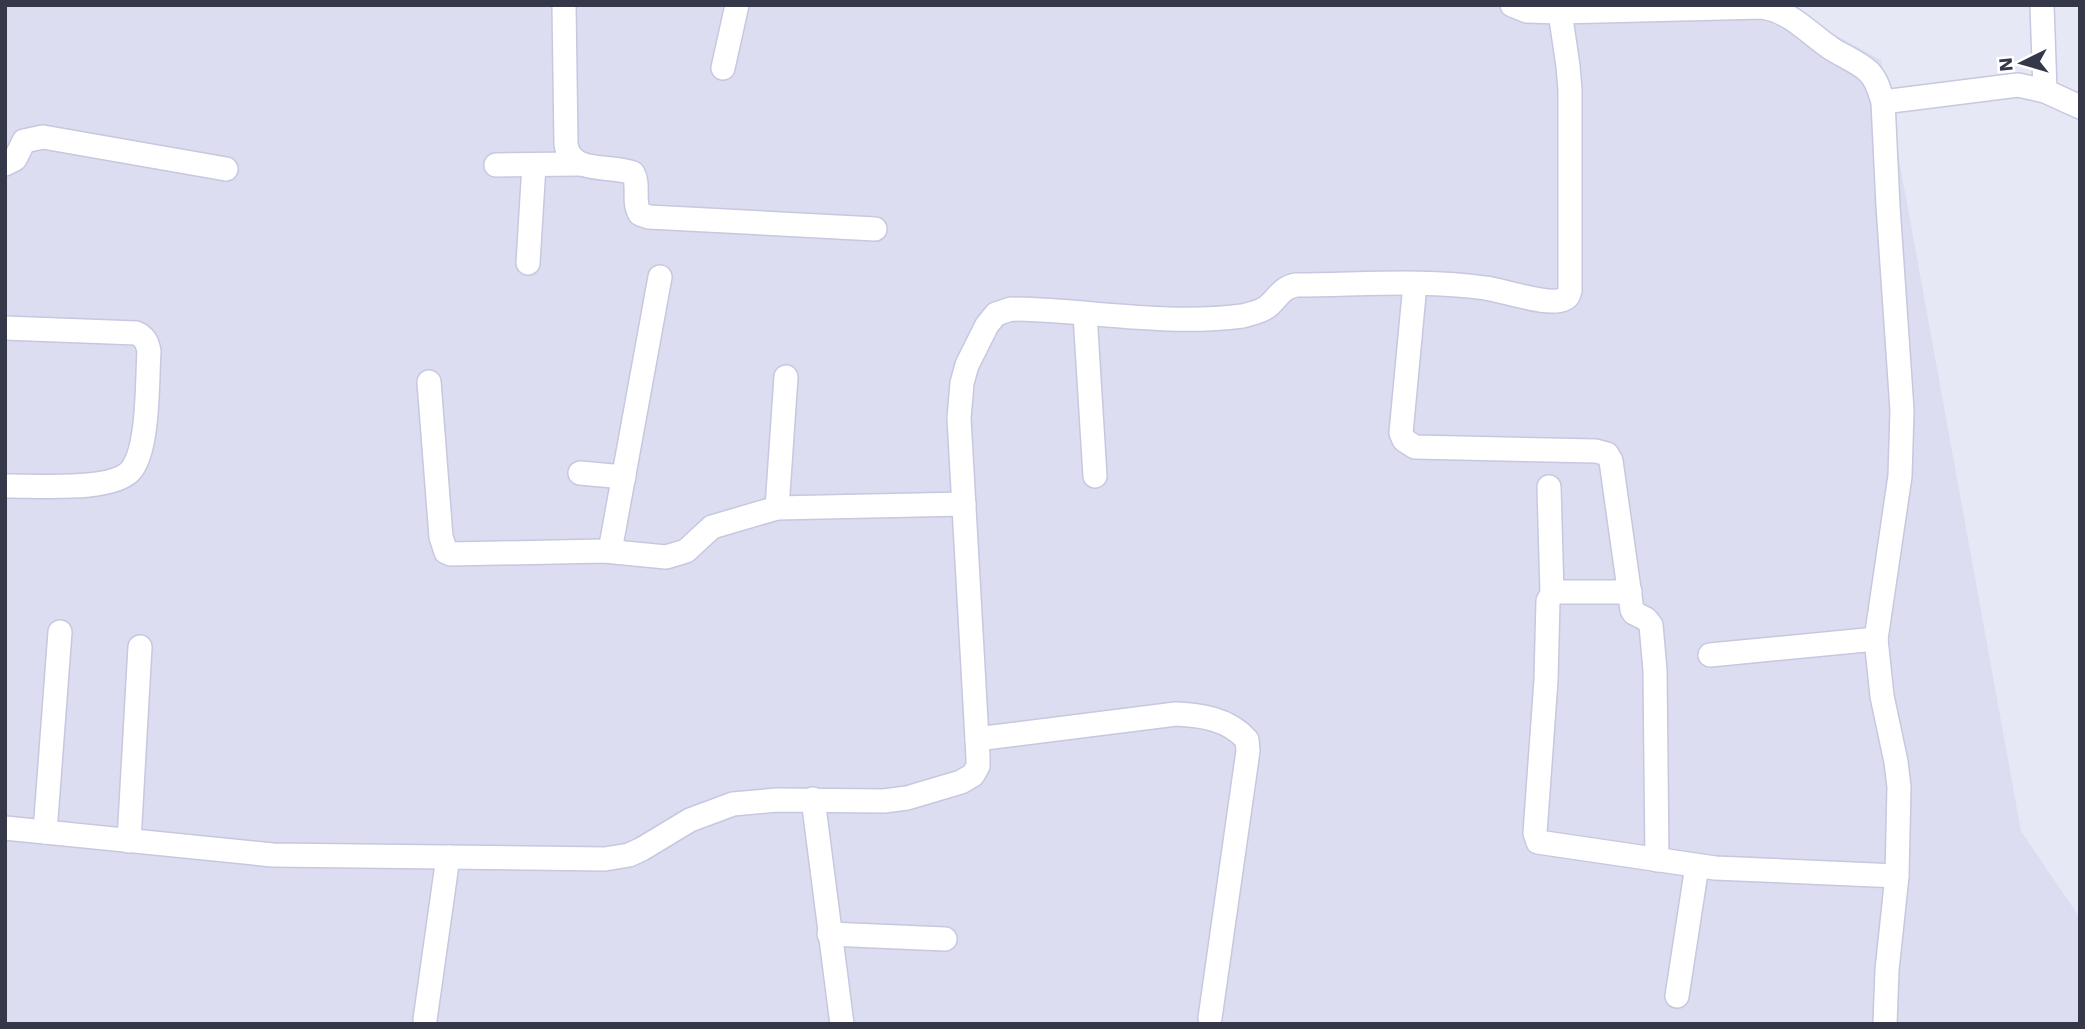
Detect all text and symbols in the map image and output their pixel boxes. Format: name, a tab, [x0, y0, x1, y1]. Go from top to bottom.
north arrow	[1987, 28, 2057, 98]
text: N	[1993, 56, 2018, 72]

